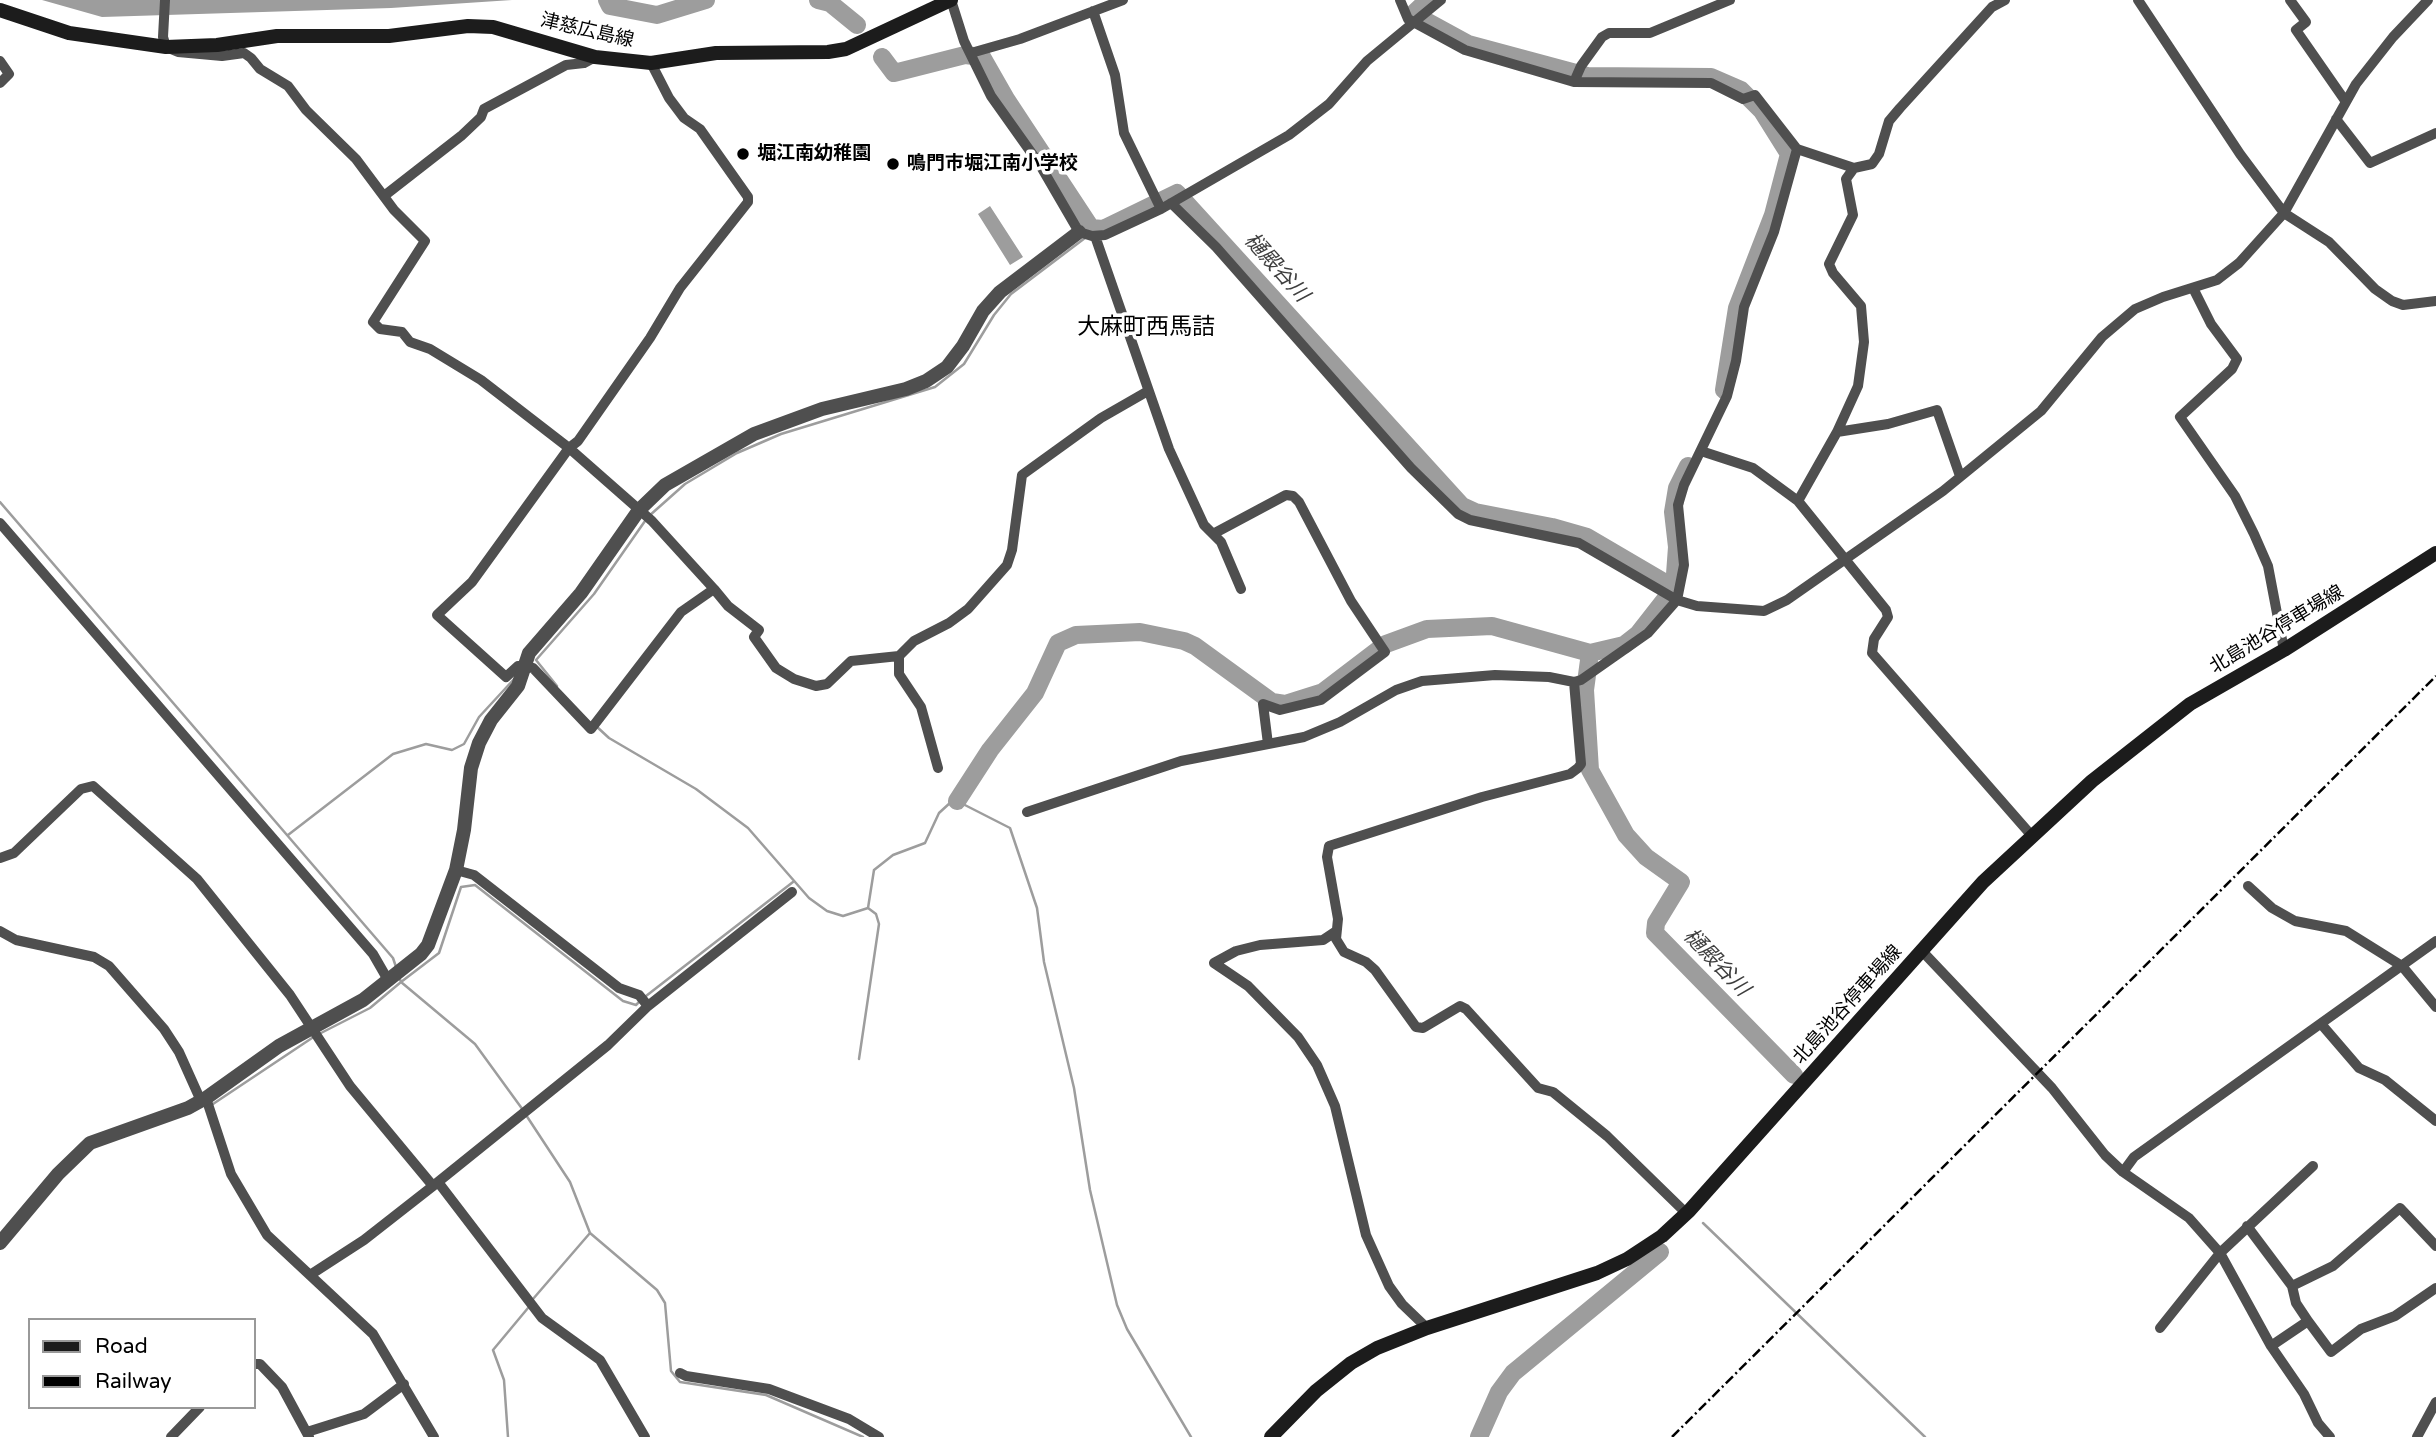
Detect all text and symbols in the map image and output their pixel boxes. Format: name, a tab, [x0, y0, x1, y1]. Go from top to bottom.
street label: 津慈広島線	[538, 9, 636, 53]
place label: 堀江南幼稚園	[757, 143, 871, 165]
marker: 堀江南幼稚園	[735, 146, 751, 162]
place label: 鳴門市堀江南小学校	[907, 153, 1078, 175]
marker: 鳴門市堀江南小学校	[885, 156, 901, 172]
water label: 樋殿谷川	[1239, 228, 1313, 308]
district label: 大麻町西馬詰	[1077, 314, 1215, 342]
street label: 北島池谷停車場線	[2206, 581, 2348, 679]
water label: 樋殿谷川	[1678, 924, 1754, 1002]
street label: 北島池谷停車場線	[1789, 941, 1907, 1069]
legend	[28, 1318, 256, 1409]
text: Road	[95, 1334, 148, 1359]
text: Railway	[95, 1369, 172, 1394]

